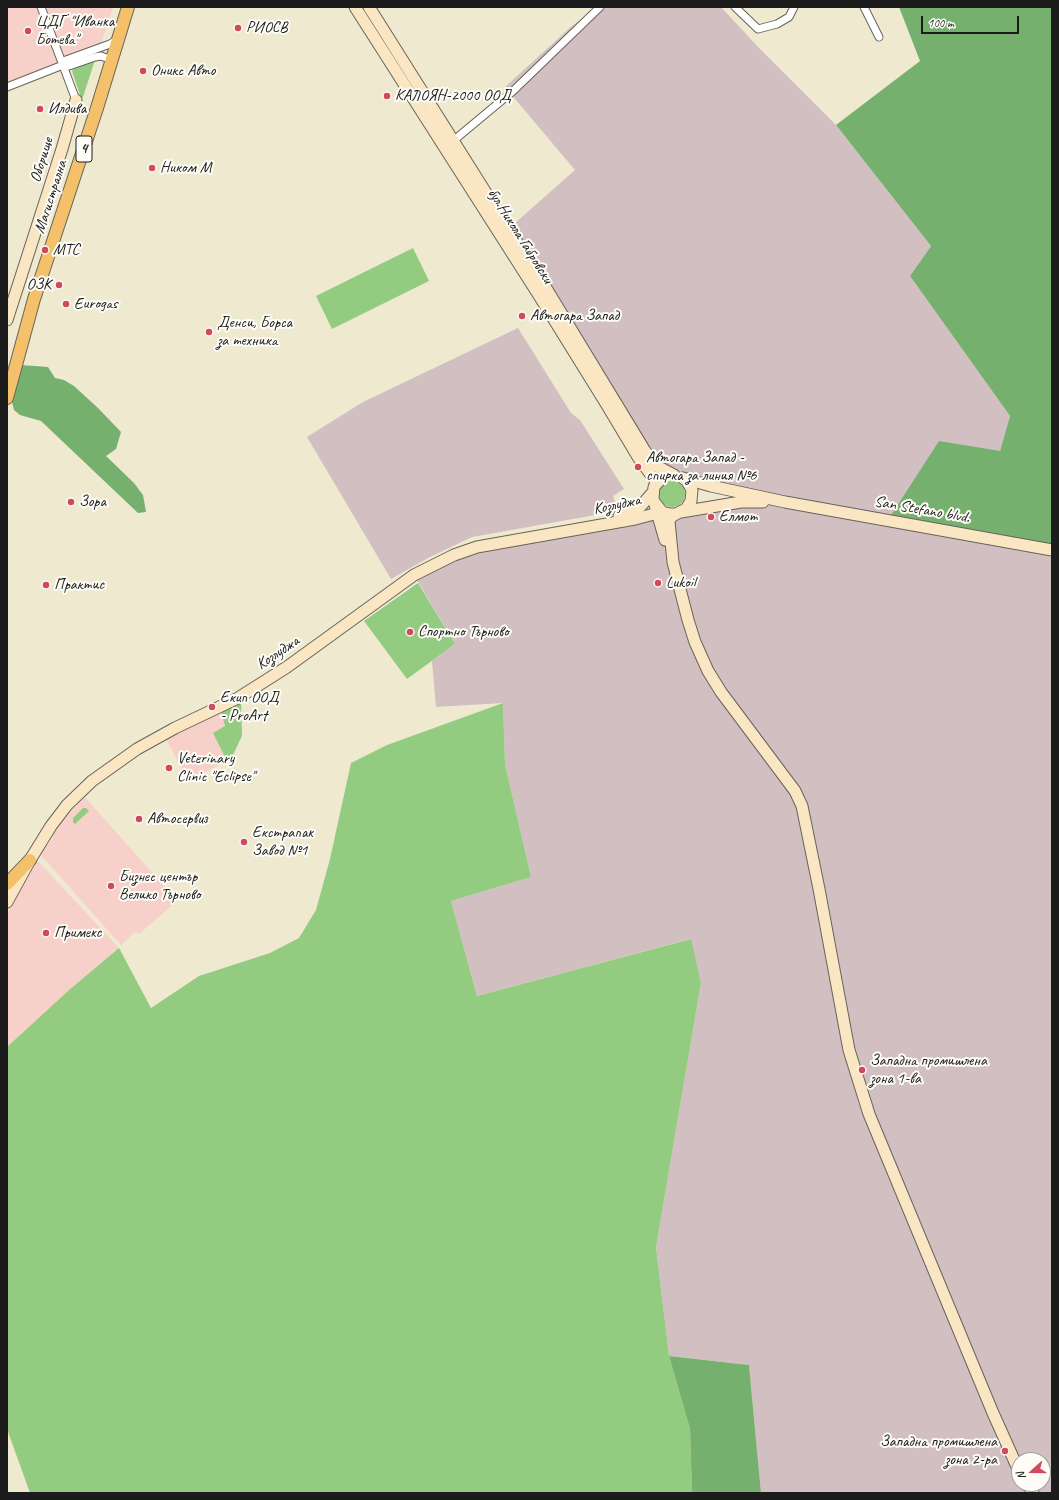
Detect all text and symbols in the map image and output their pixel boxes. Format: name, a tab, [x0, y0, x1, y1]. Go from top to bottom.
scale bar	[923, 8, 1021, 34]
place label: ЦДГ "Иванка Ботева"	[36, 12, 114, 50]
text: 100 m	[928, 15, 954, 31]
place label: РИОСВ	[246, 18, 287, 38]
marker: РИОСВ	[233, 23, 243, 33]
marker: ЦДГ "Иванка Ботева"	[23, 26, 33, 36]
place label: Оникс Авто	[151, 61, 215, 81]
marker: Оникс Авто	[138, 66, 148, 76]
place label: КАЛОЯН-2000 ООД	[395, 86, 511, 106]
marker: КАЛОЯН-2000 ООД	[382, 91, 392, 101]
place label: Илдива	[48, 99, 86, 119]
marker: Илдива	[35, 104, 45, 114]
street label: Оборище	[26, 135, 58, 185]
road number: 4	[76, 136, 92, 162]
street label: Магистрална	[30, 158, 72, 236]
place label: Ником М	[160, 158, 211, 178]
marker: Ником М	[147, 163, 157, 173]
street label: бул.Никола Габровски	[483, 185, 557, 287]
place label: МТС	[53, 240, 80, 260]
marker: МТС	[40, 245, 50, 255]
place label: ОЗК	[26, 275, 51, 295]
marker: ОЗК	[54, 280, 64, 290]
place label: Eurogas	[74, 294, 117, 314]
marker: Eurogas	[61, 299, 71, 309]
place label: Автогара Запад	[530, 306, 619, 326]
marker: Автогара Запад	[517, 311, 527, 321]
place label: Денси, Борса за техника	[217, 313, 292, 351]
marker: Денси, Борса за техника	[204, 327, 214, 337]
place label: Автогара Запад - спирка за линия №6	[646, 448, 757, 486]
marker: Автогара Запад - спирка за линия №6	[633, 462, 643, 472]
street label: Козлуджа	[592, 491, 642, 519]
place label: Зора	[79, 492, 106, 512]
street label: San Stefano blvd.	[873, 492, 971, 528]
marker: Зора	[66, 497, 76, 507]
place label: Елмот	[719, 507, 757, 527]
marker: Елмот	[706, 512, 716, 522]
place label: Lukoil	[666, 573, 695, 593]
place label: Практис	[54, 575, 104, 595]
marker: Lukoil	[653, 578, 663, 588]
marker: Практис	[41, 580, 51, 590]
place label: Спортно Търново	[418, 622, 509, 642]
marker: Спортно Търново	[405, 627, 415, 637]
street label: Козлуджа	[253, 632, 303, 674]
place label: Екип ООД - ProArt	[220, 688, 279, 726]
marker: Екип ООД - ProArt	[207, 702, 217, 712]
place label: Veterinary Clinic "Eclipse"	[177, 749, 254, 787]
marker: Veterinary Clinic "Eclipse"	[164, 763, 174, 773]
place label: Автосервиз	[147, 809, 207, 829]
marker: Автосервиз	[134, 814, 144, 824]
place label: Екстрапак Завод №1	[252, 823, 313, 861]
marker: Екстрапак Завод №1	[239, 837, 249, 847]
place label: Бизнес център Велико Търново	[119, 867, 200, 905]
marker: Бизнес център Велико Търново	[106, 881, 116, 891]
place label: Примекс	[54, 923, 102, 943]
marker: Примекс	[41, 928, 51, 938]
place label: Западна промишлена зона 1-ва	[870, 1051, 987, 1089]
marker: Западна промишлена зона 1-ва	[857, 1065, 867, 1075]
place label: Западна промишлена зона 2-ра	[880, 1432, 997, 1470]
marker: Западна промишлена зона 2-ра	[1000, 1446, 1010, 1456]
north arrow	[1011, 1452, 1051, 1492]
text: N	[1013, 1470, 1028, 1482]

